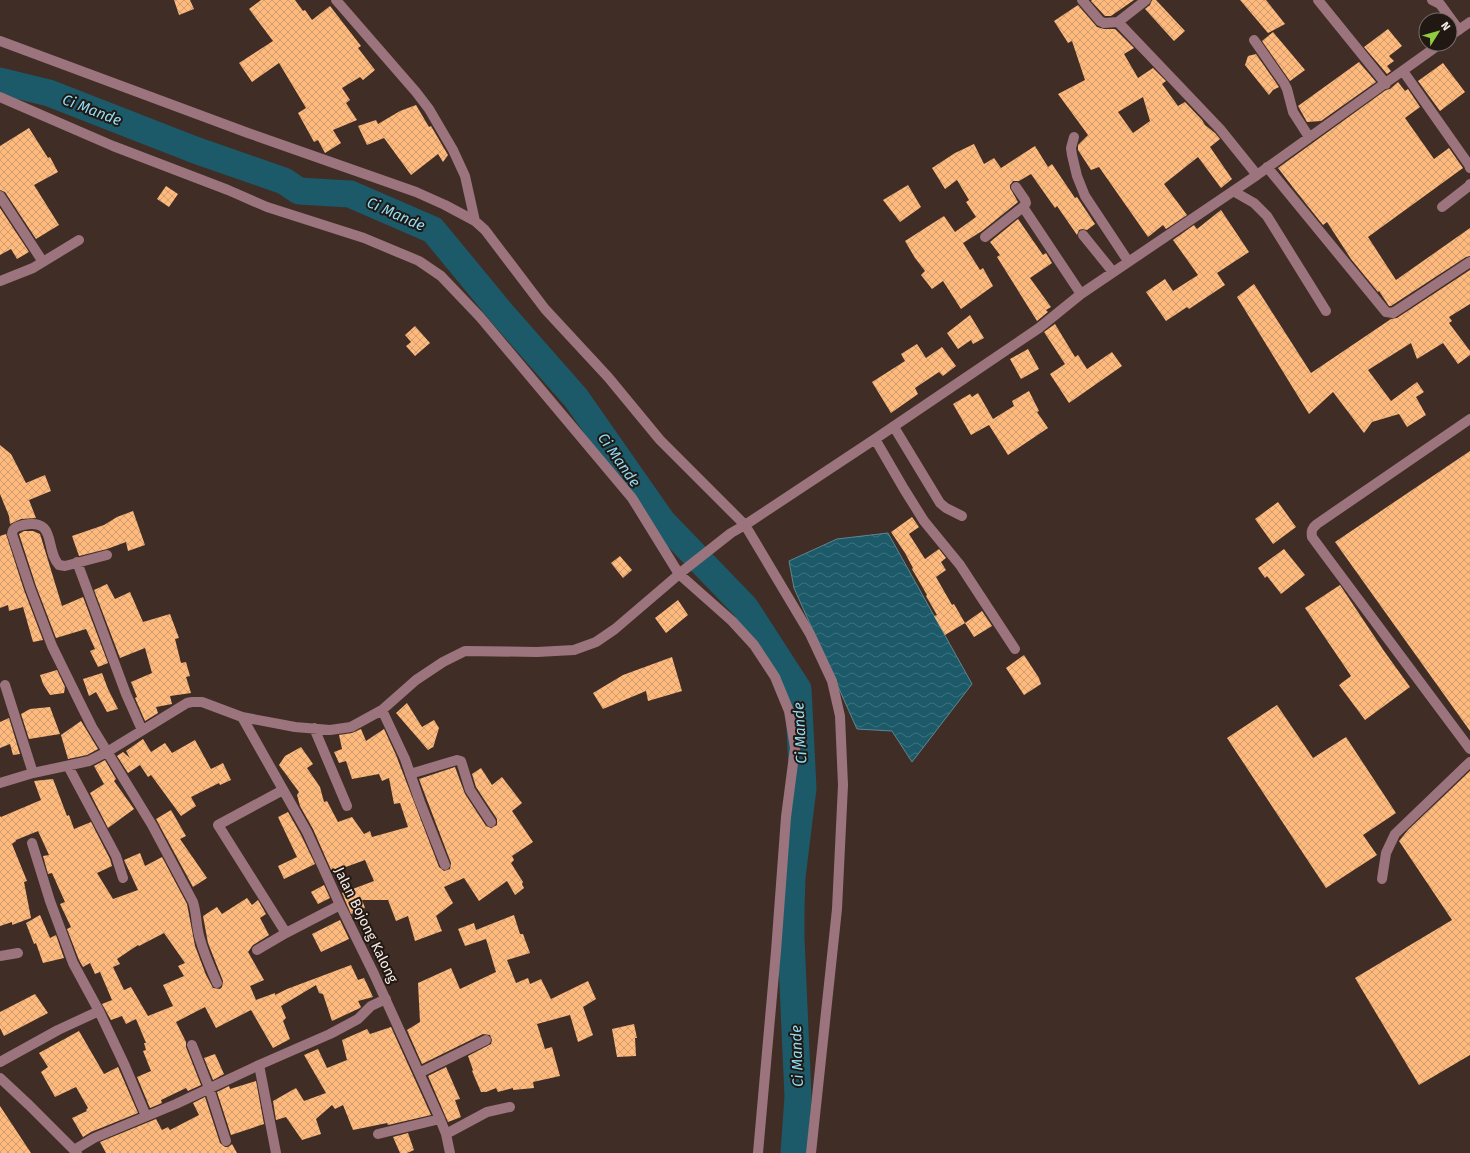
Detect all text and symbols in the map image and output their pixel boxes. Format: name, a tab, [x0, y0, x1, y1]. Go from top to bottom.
north arrow	[1418, 12, 1458, 52]
text: N	[1438, 19, 1453, 33]
water label: Ci Mande	[60, 91, 124, 130]
water label: Ci Mande	[364, 193, 428, 235]
water label: Ci Mande	[594, 430, 644, 491]
water label: Ci Mande	[789, 701, 811, 764]
street label: Jalan Bojong Kalong	[331, 864, 402, 986]
water label: Ci Mande	[787, 1025, 807, 1087]

